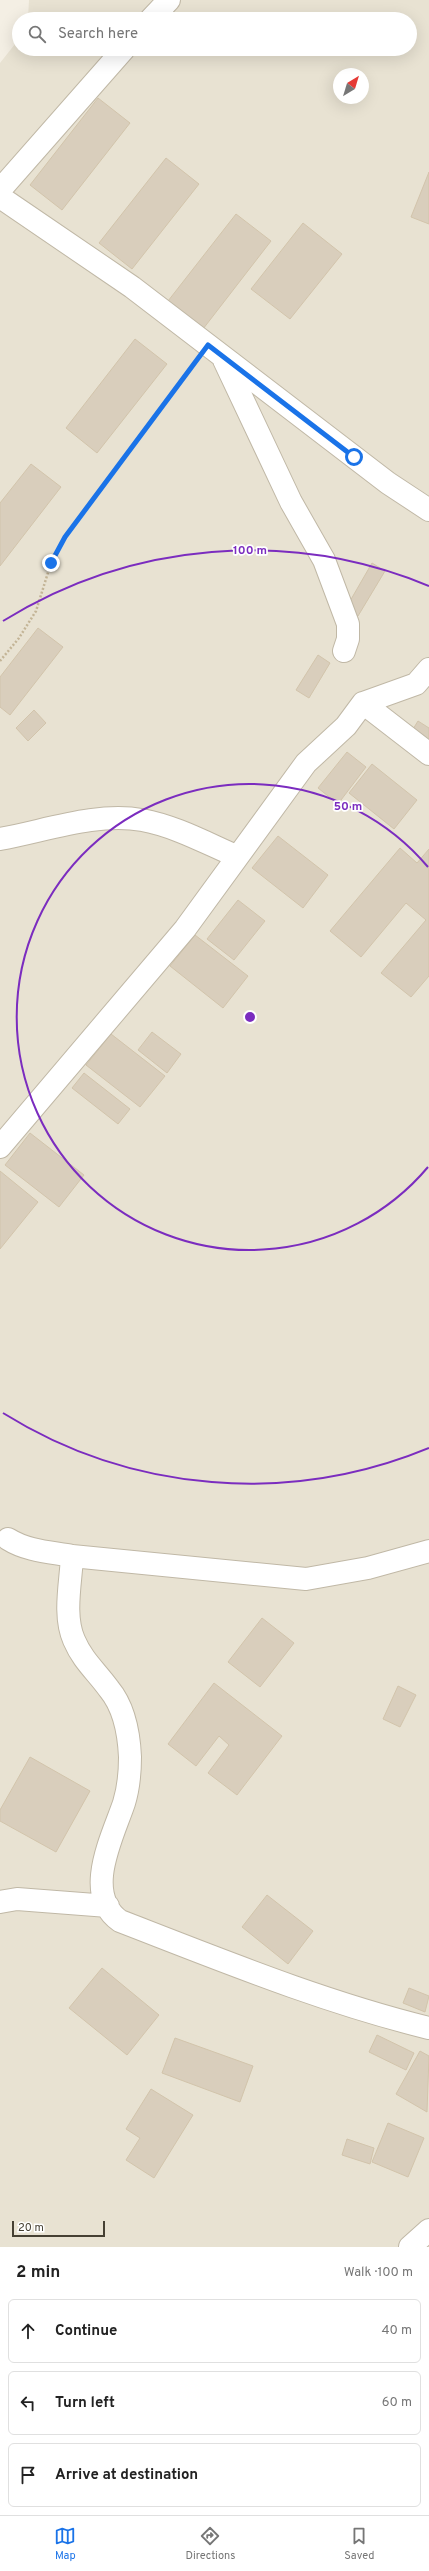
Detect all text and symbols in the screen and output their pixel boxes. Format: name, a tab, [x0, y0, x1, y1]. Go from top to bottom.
search box	[12, 12, 417, 56]
icon: search	[26, 23, 48, 45]
text: Search here	[58, 25, 138, 44]
north arrow	[333, 68, 369, 104]
route start	[345, 448, 363, 466]
text: 100 m	[233, 543, 267, 559]
route end	[42, 554, 60, 572]
text: 50 m	[334, 799, 362, 815]
centre of rings	[243, 1010, 257, 1024]
scale bar	[12, 2219, 105, 2238]
text: 20 m	[18, 2221, 44, 2235]
text: 2 min	[16, 2262, 60, 2284]
text: Walk · 100 m	[344, 2265, 413, 2281]
icon: ahead	[17, 2320, 39, 2342]
text: Continue	[55, 2322, 117, 2341]
text: 40 m	[382, 2323, 412, 2339]
icon: left	[17, 2392, 39, 2414]
text: Turn left	[55, 2394, 115, 2413]
text: 60 m	[382, 2395, 412, 2411]
icon: arrive	[17, 2464, 39, 2486]
text: Arrive at destination	[55, 2466, 198, 2485]
tab: Map	[54, 2525, 76, 2563]
tab: Directions	[185, 2525, 235, 2563]
tab: Saved	[344, 2525, 375, 2563]

